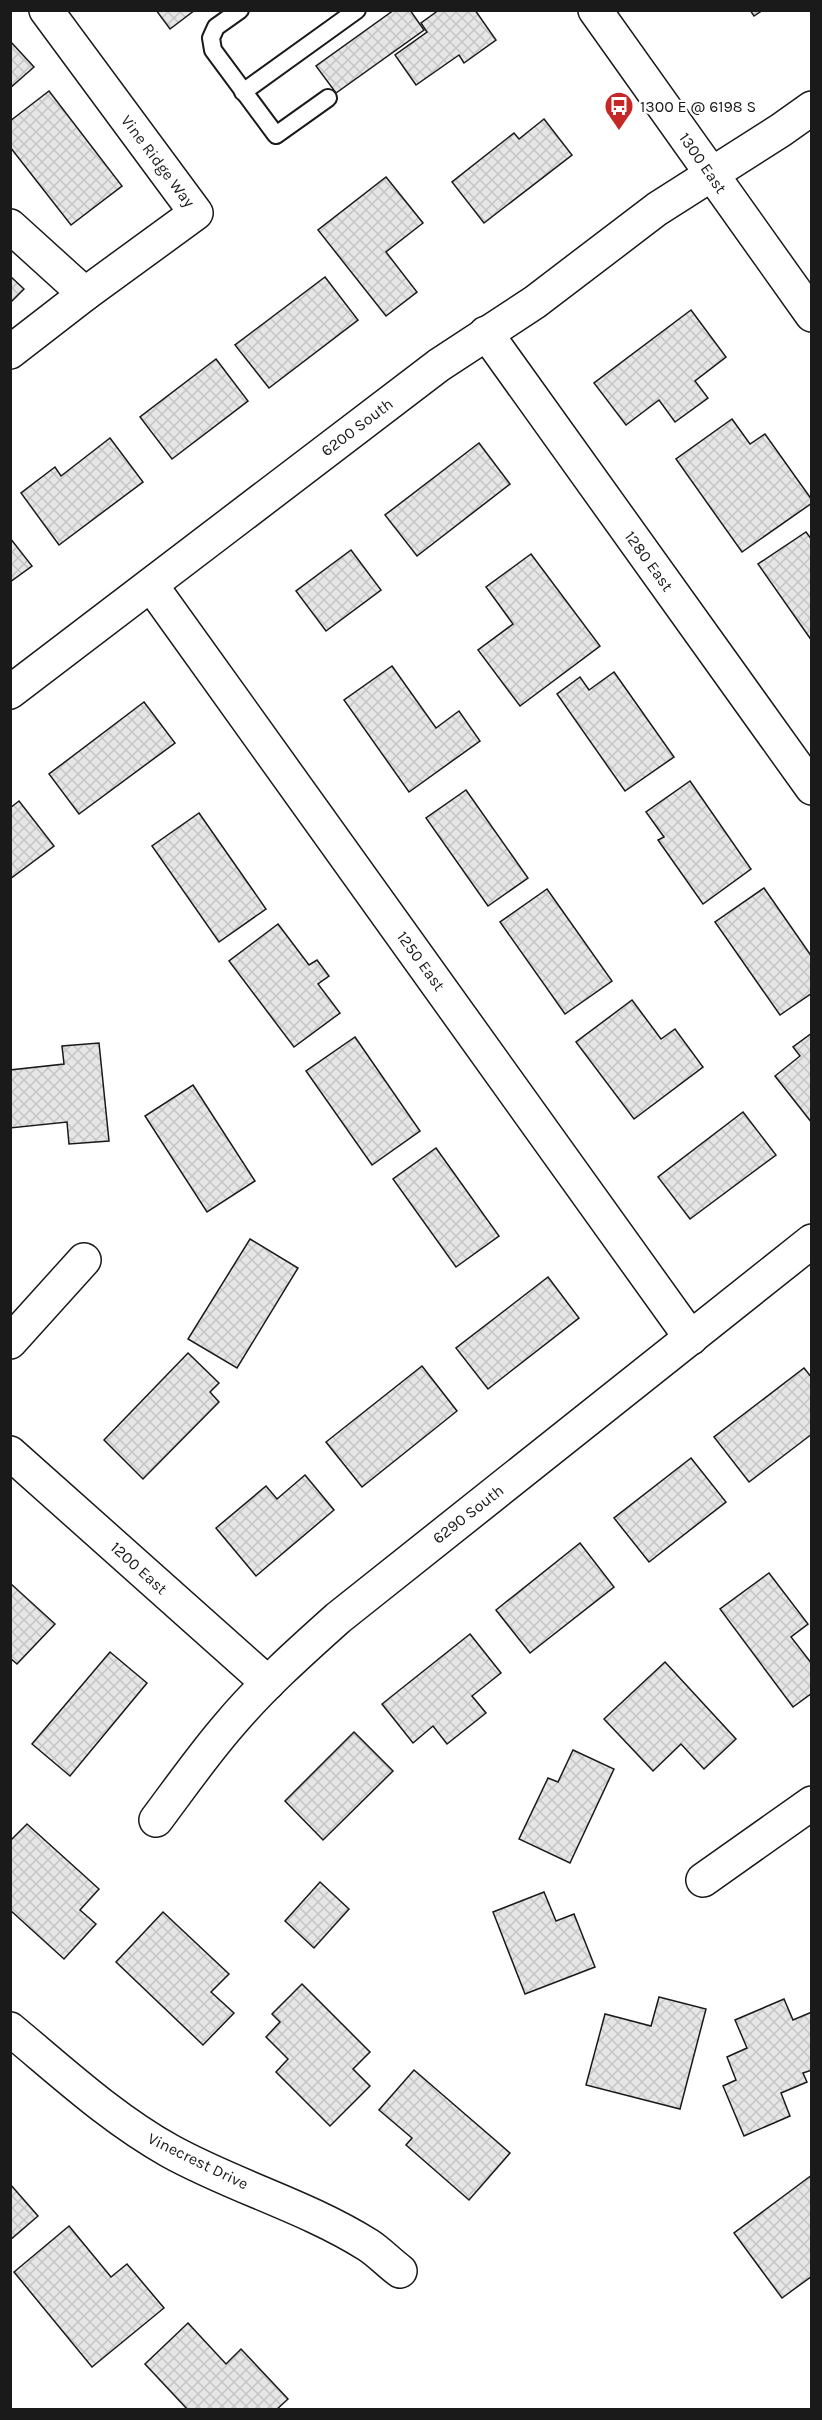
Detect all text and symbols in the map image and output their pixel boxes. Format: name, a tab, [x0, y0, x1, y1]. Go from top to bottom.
bus stop icon: 1300 E @ 6198 S	[603, 90, 635, 132]
place label: 1300 E @ 6198 S	[640, 97, 756, 116]
street label: Vine Ridge Way	[117, 111, 199, 211]
street label: 1300 East	[675, 129, 731, 197]
street label: 6200 South	[317, 394, 397, 460]
street label: 1280 East	[621, 527, 677, 595]
street label: 1250 East	[393, 927, 449, 995]
street label: 6290 South	[429, 1480, 507, 1548]
street label: 1200 East	[107, 1538, 171, 1598]
street label: Vinecrest Drive	[145, 2128, 251, 2194]

